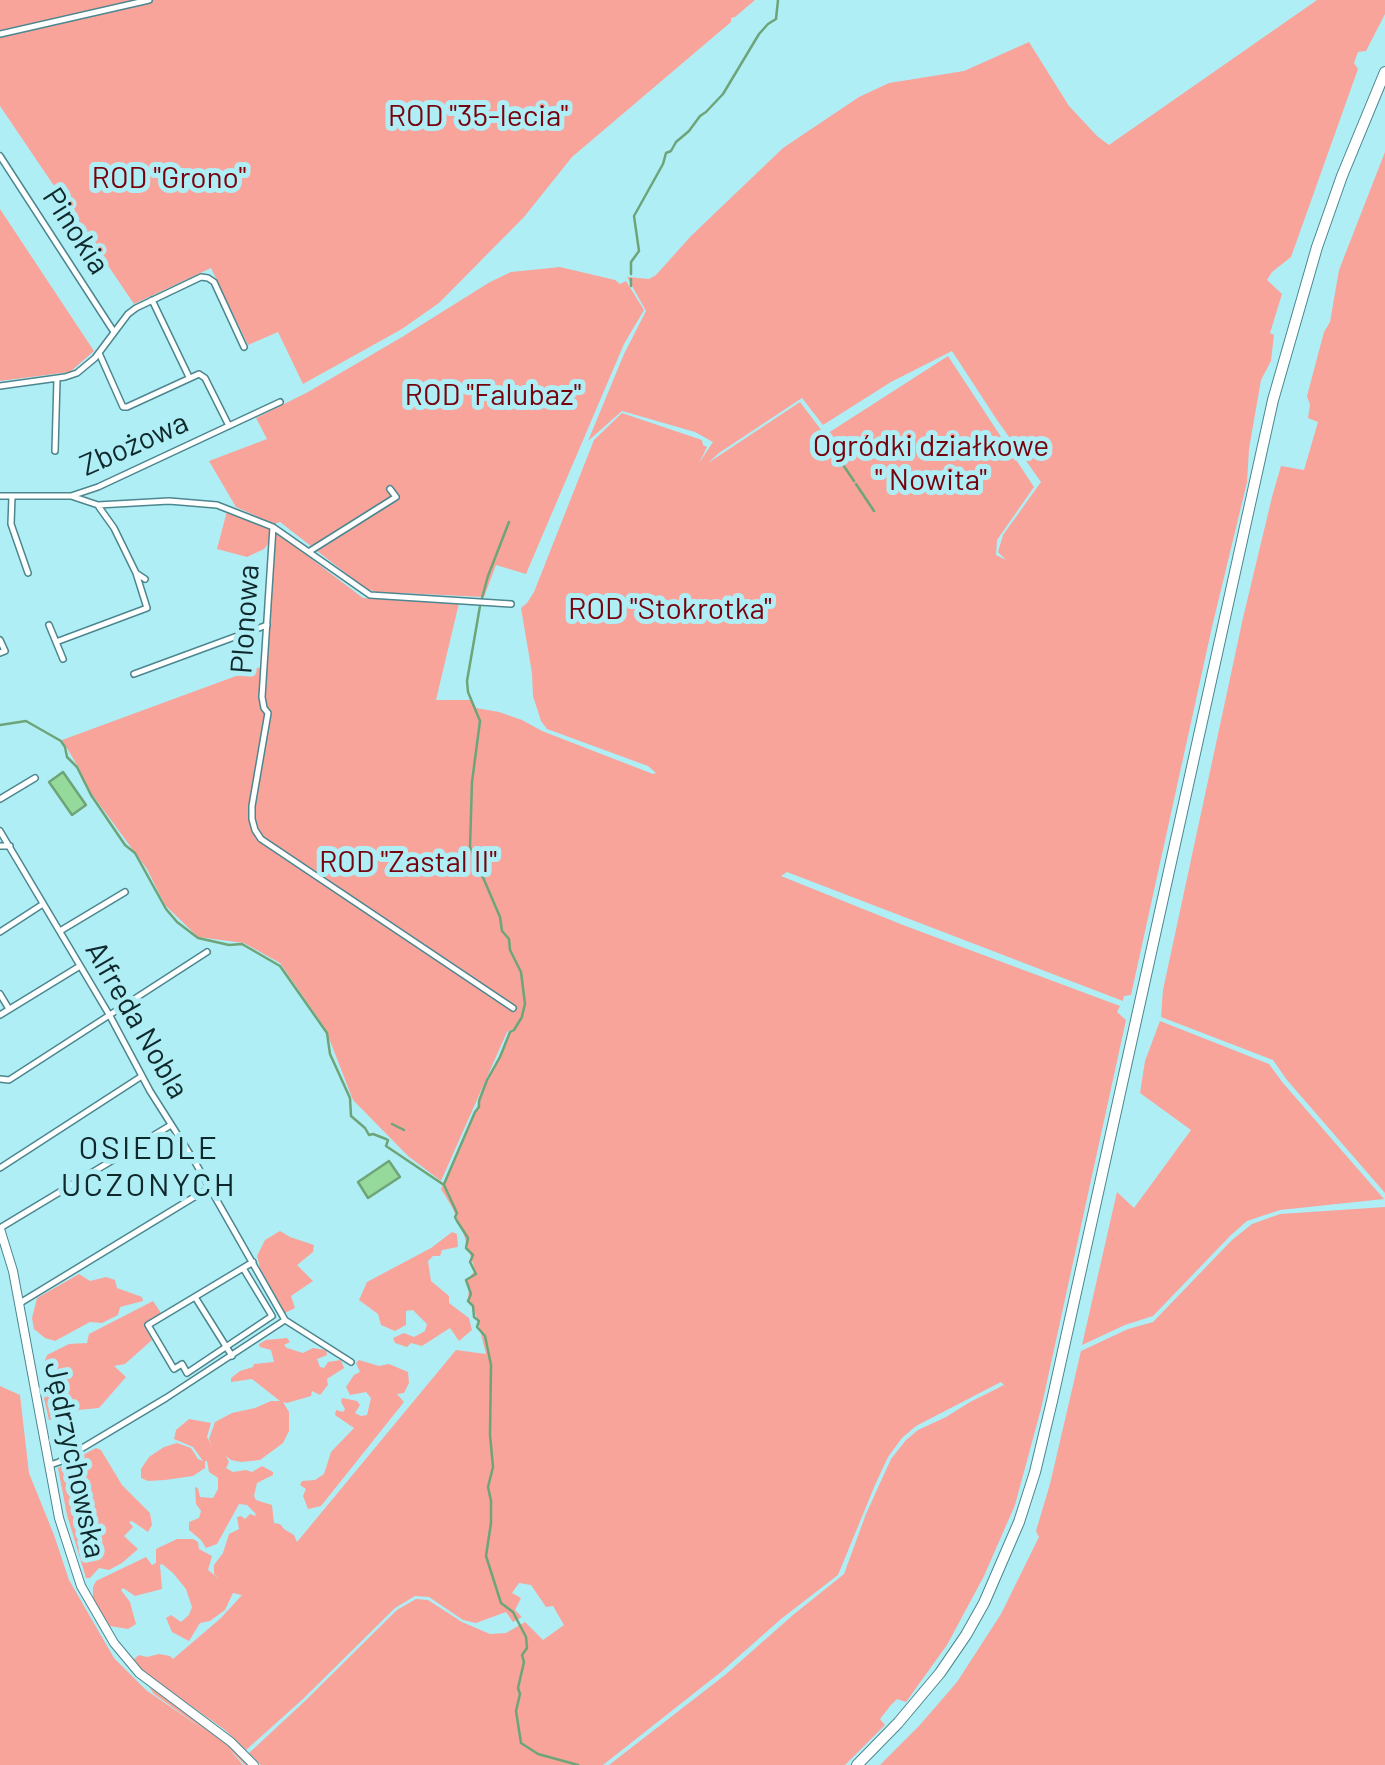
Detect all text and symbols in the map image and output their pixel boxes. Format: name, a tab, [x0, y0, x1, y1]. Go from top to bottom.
park label: ROD "35-lecia"	[388, 98, 568, 134]
park label: ROD "Grono"	[92, 160, 246, 196]
street label: Pinokia	[35, 181, 117, 281]
park label: ROD "Falubaz"	[405, 377, 581, 413]
street label: Zbożowa	[74, 404, 194, 484]
park label: Ogródki działkowe " Nowita"	[813, 428, 1049, 498]
street label: Plonowa	[223, 563, 267, 675]
park label: ROD "Stokrotka"	[568, 591, 772, 627]
park label: ROD "Zastal II"	[319, 844, 497, 880]
street label: Alfreda Nobla	[78, 935, 196, 1105]
district label: OSIEDLE UCZONYCH	[61, 1129, 237, 1204]
street label: Jędrzychowska	[37, 1358, 113, 1562]

